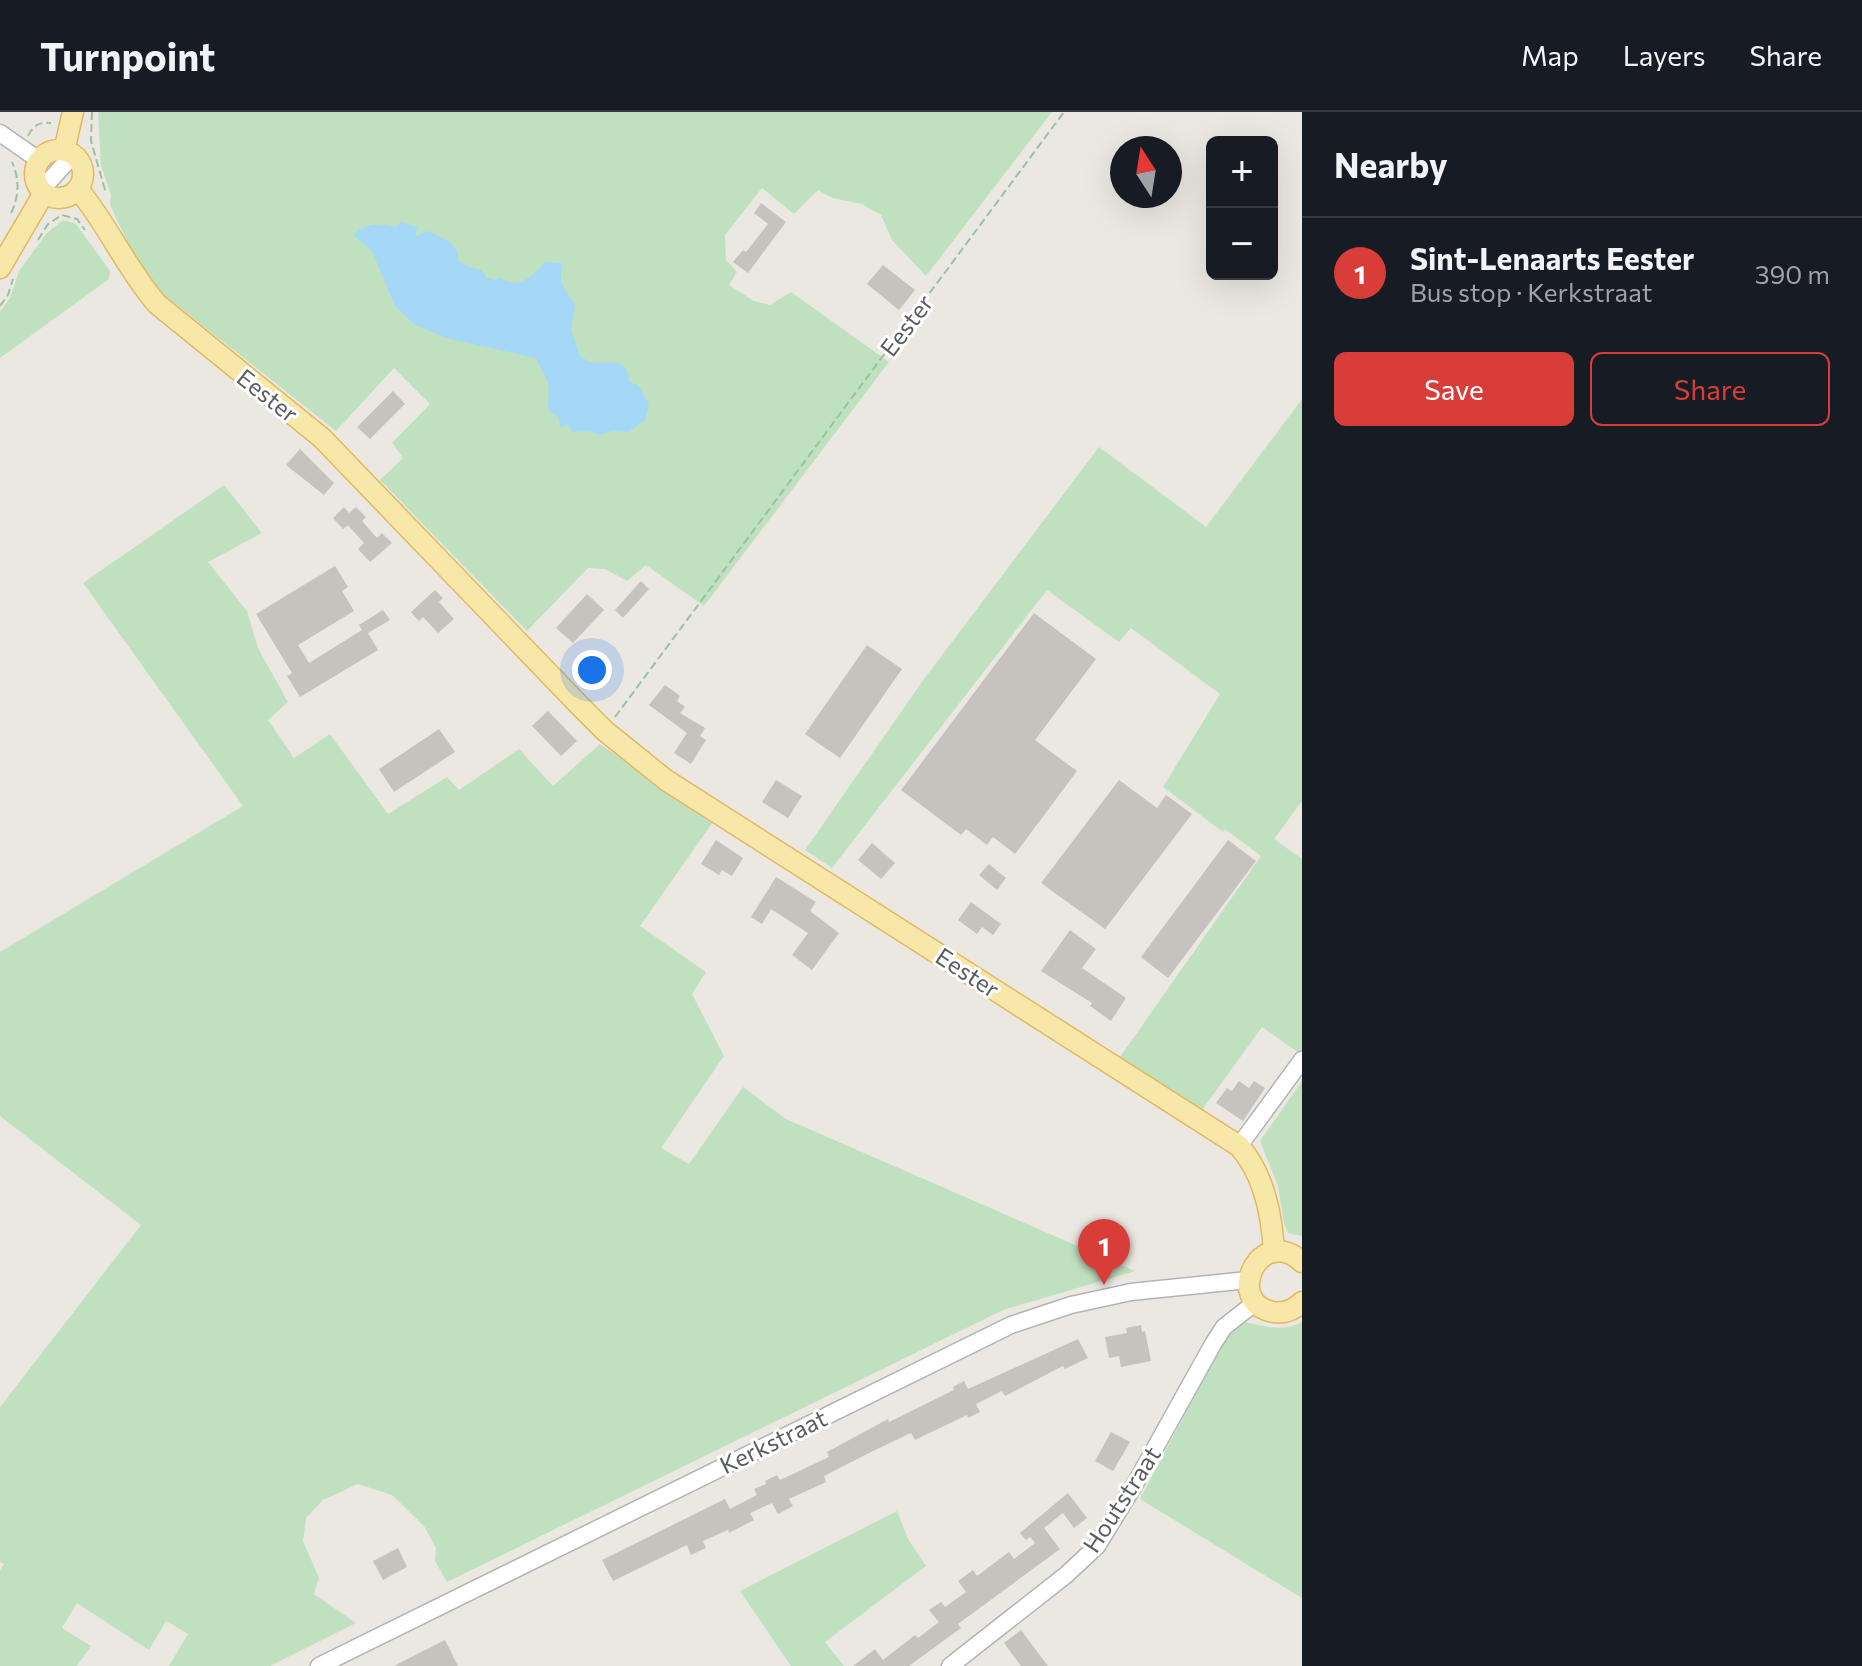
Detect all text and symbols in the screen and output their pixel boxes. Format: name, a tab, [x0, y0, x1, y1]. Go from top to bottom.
text: Turnpoint	[40, 32, 215, 79]
text: Map	[1521, 38, 1579, 72]
text: Layers	[1623, 38, 1705, 72]
text: Share	[1749, 38, 1822, 72]
north arrow	[1110, 136, 1182, 208]
map controls	[1206, 136, 1278, 280]
button: +	[1206, 136, 1278, 208]
text: Nearby	[1334, 143, 1448, 185]
button: −	[1206, 208, 1278, 280]
text: Sint-Lenaarts Eester	[1410, 239, 1694, 276]
text: 1	[1354, 258, 1366, 289]
text: 390 m	[1755, 258, 1830, 289]
text: Bus stop · Kerkstraat	[1410, 276, 1652, 307]
street label: Eester	[873, 288, 939, 362]
button: Save	[1334, 352, 1574, 426]
button: Share	[1590, 352, 1830, 426]
street label: Eester	[232, 362, 305, 428]
your location	[572, 650, 612, 690]
street label: Eester	[931, 941, 1005, 1003]
pin: 1	[1078, 1219, 1130, 1285]
street label: Kerkstraat	[715, 1403, 831, 1479]
street label: Houtstraat	[1076, 1440, 1166, 1557]

